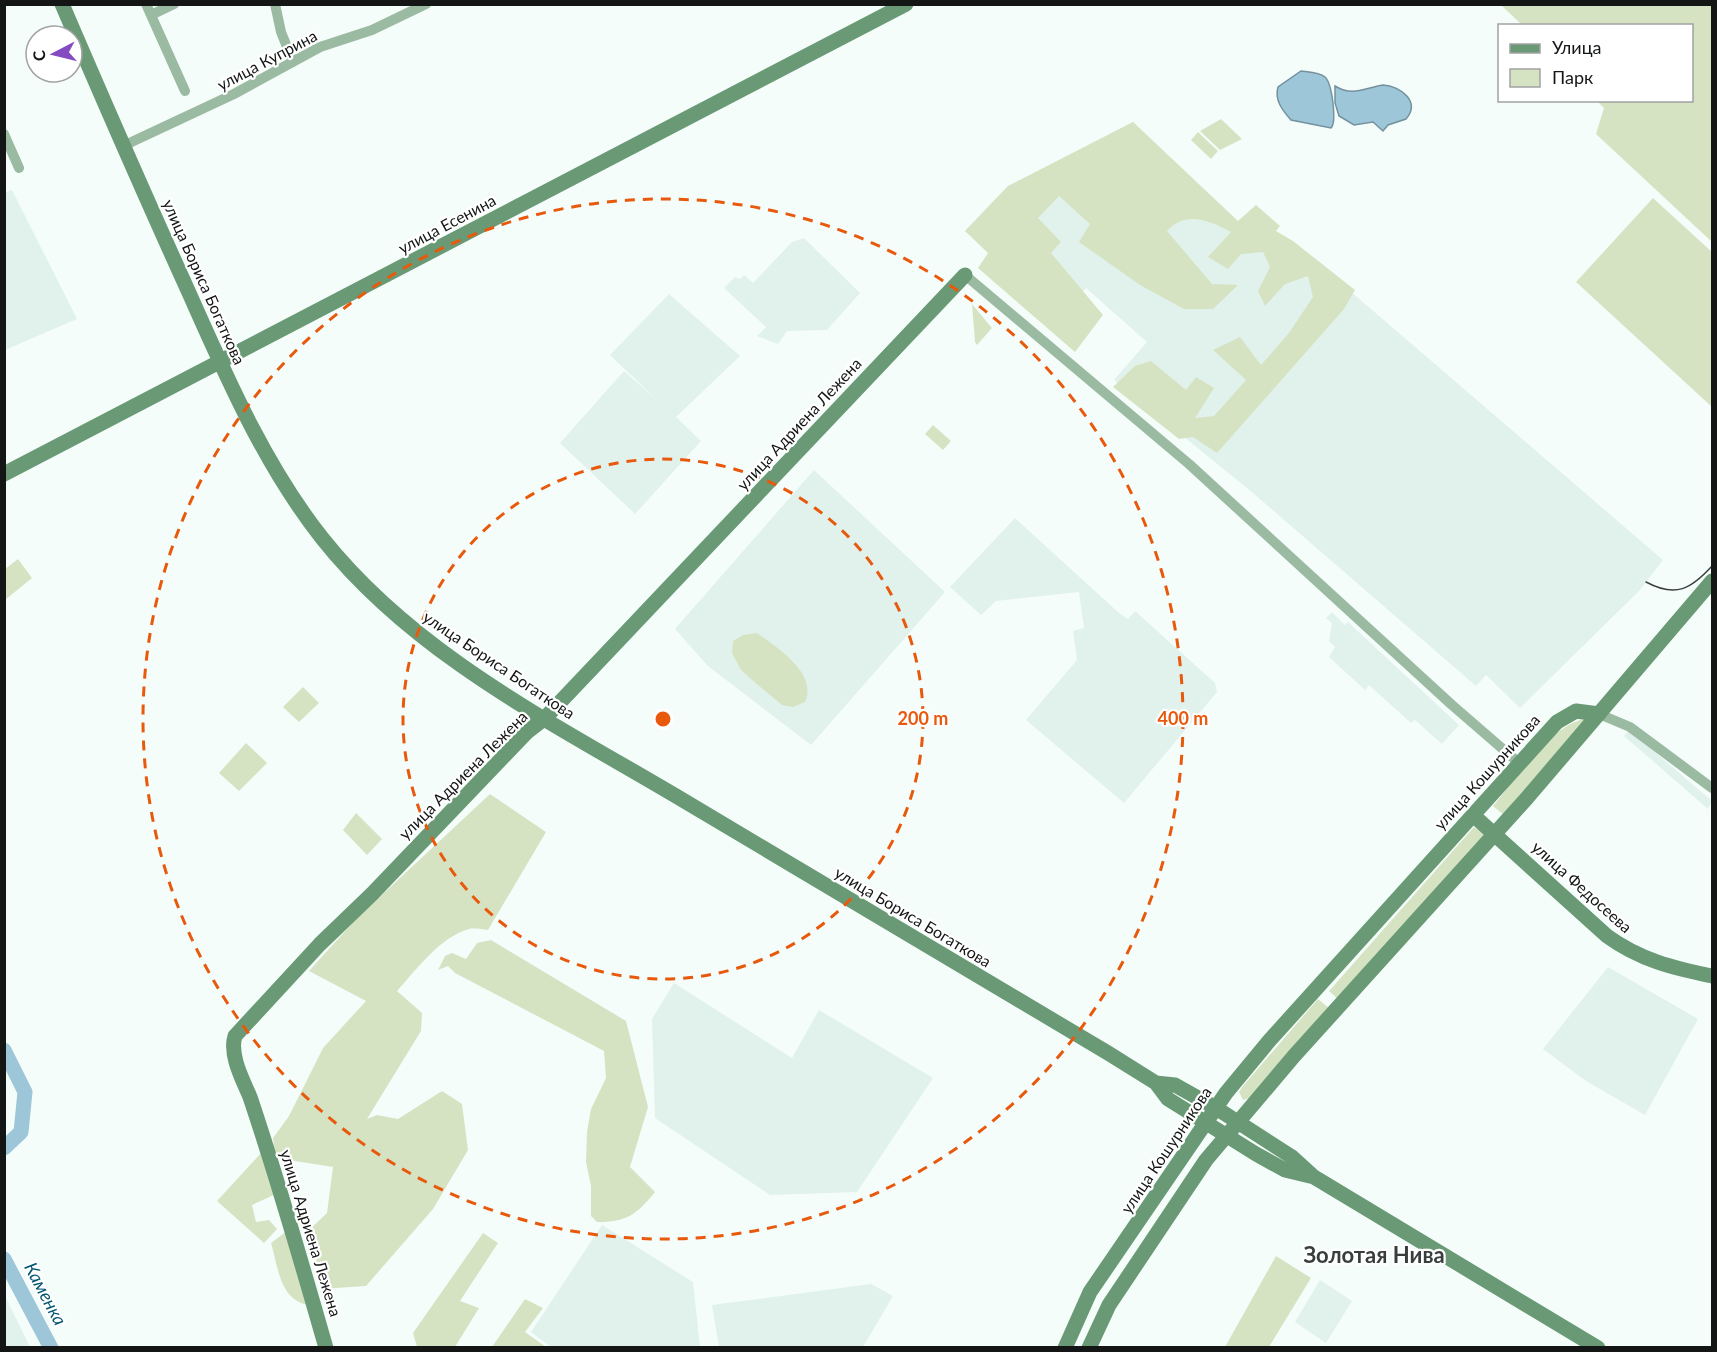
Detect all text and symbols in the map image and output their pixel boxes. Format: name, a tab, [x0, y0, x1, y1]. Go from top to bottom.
north arrow	[24, 24, 84, 84]
legend	[1498, 24, 1693, 102]
street label: улица Куприна	[214, 25, 320, 94]
text: Улица	[1552, 36, 1602, 58]
text: С	[28, 49, 49, 62]
text: Парк	[1552, 66, 1594, 88]
street label: улица Есенина	[395, 190, 499, 257]
street label: улица Бориса Богаткова	[159, 196, 250, 367]
street label: улица Адриена Лежена	[732, 354, 865, 494]
street label: улица Бориса Богаткова	[420, 607, 579, 722]
street label: улица Адриена Лежена	[394, 706, 531, 843]
text: 200 m	[898, 707, 948, 729]
text: 400 m	[1158, 707, 1208, 729]
centre of rings	[653, 709, 673, 729]
street label: улица Кошурникова	[1430, 710, 1543, 833]
street label: улица Федосеева	[1529, 837, 1636, 936]
street label: улица Бориса Богаткова	[832, 862, 995, 971]
street label: улица Кошурникова	[1116, 1083, 1215, 1217]
street label: улица Адриена Лежена	[277, 1147, 346, 1319]
district label: Золотая Нива	[1303, 1241, 1445, 1268]
water label: Каменка	[20, 1258, 72, 1329]

